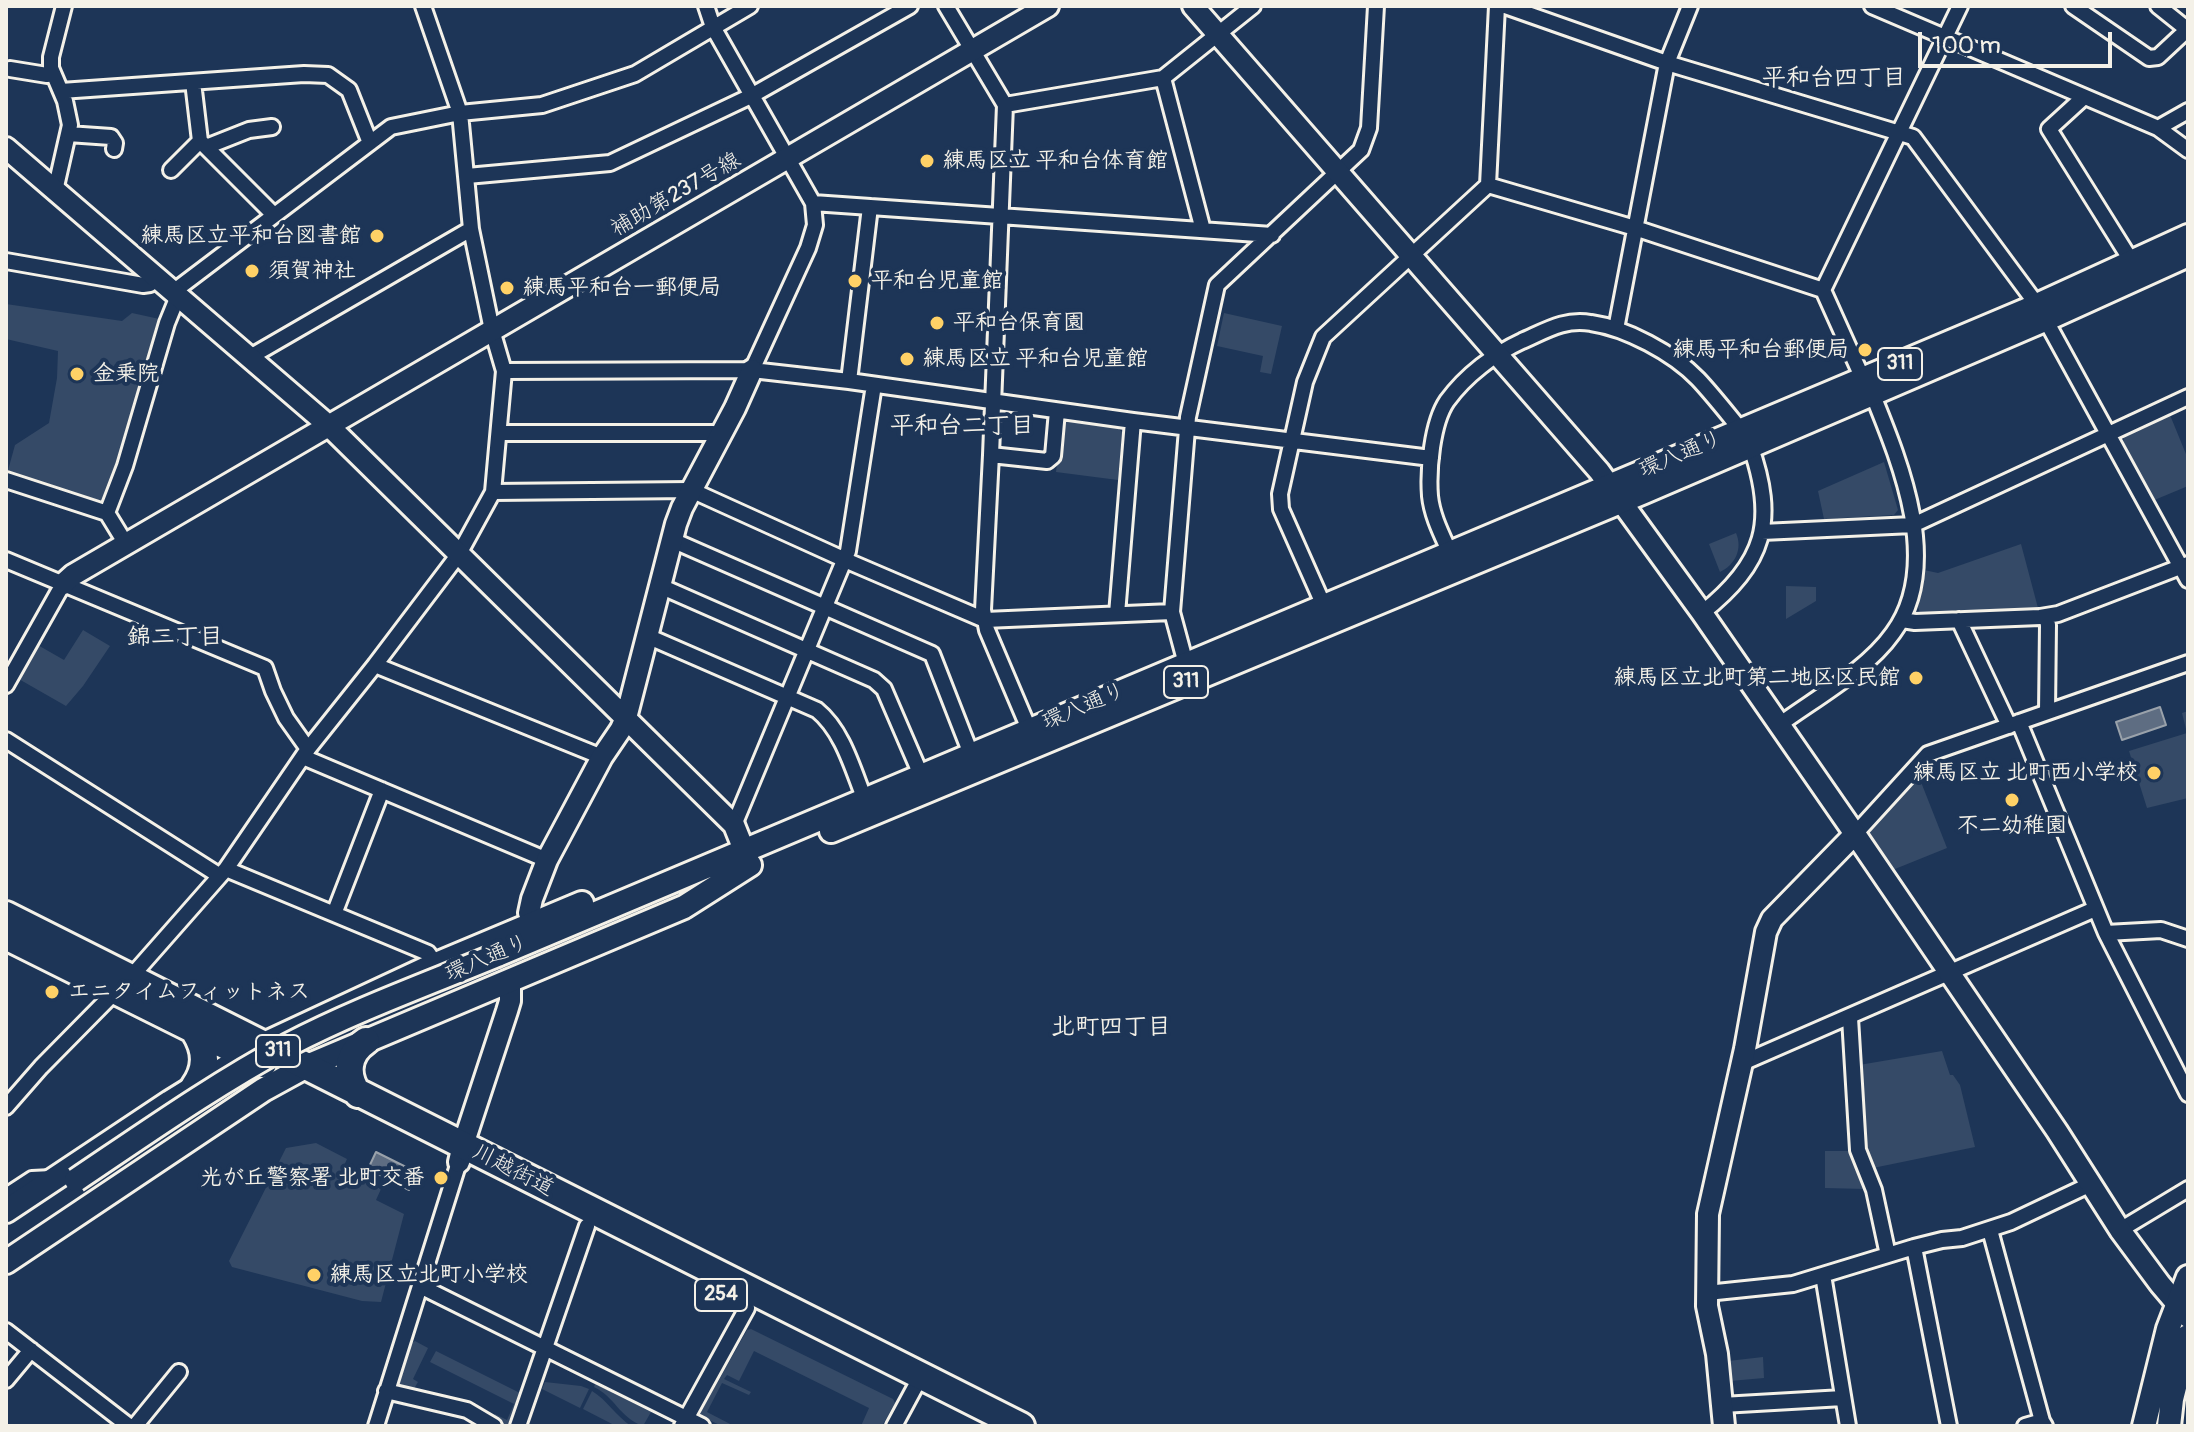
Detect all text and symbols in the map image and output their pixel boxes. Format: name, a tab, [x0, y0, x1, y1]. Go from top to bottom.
scale bar	[1922, 16, 2116, 66]
text: 100 m	[1932, 31, 2001, 60]
district label: 平和台四丁目	[1762, 65, 1906, 93]
street label: 補助第237号線	[606, 147, 746, 243]
place label: 練馬区立 平和台体育館	[943, 148, 1168, 174]
marker: 練馬区立 平和台体育館	[918, 152, 936, 170]
place label: 練馬区立平和台図書館	[141, 223, 361, 249]
marker: 練馬区立平和台図書館	[368, 227, 386, 245]
place label: 須賀神社	[268, 258, 356, 284]
marker: 須賀神社	[243, 262, 261, 280]
place label: 平和台児童館	[871, 268, 1003, 294]
marker: 平和台児童館	[846, 272, 864, 290]
place label: 練馬平和台一郵便局	[523, 275, 721, 301]
marker: 練馬平和台一郵便局	[498, 279, 516, 297]
place label: 平和台保育園	[953, 310, 1085, 336]
marker: 平和台保育園	[928, 314, 946, 332]
place label: 練馬平和台郵便局	[1673, 337, 1849, 363]
marker: 練馬平和台郵便局	[1856, 341, 1874, 359]
place label: 練馬区立 平和台児童館	[923, 346, 1148, 372]
road number: 311	[1878, 348, 1922, 380]
marker: 練馬区立 平和台児童館	[898, 350, 916, 368]
place label: 金乗院	[93, 361, 159, 387]
marker: 金乗院	[68, 365, 86, 383]
district label: 平和台二丁目	[890, 413, 1034, 441]
street label: 環八通り	[1635, 426, 1727, 484]
district label: 錦二丁目	[127, 624, 223, 652]
place label: 練馬区立北町第二地区区民館	[1614, 665, 1900, 691]
road number: 311	[1164, 666, 1208, 698]
marker: 練馬区立北町第二地区区民館	[1907, 669, 1925, 687]
street label: 環八通り	[1038, 678, 1130, 736]
place label: 練馬区立 北町西小学校	[1913, 760, 2138, 786]
marker: 練馬区立 北町西小学校	[2145, 764, 2163, 782]
marker: 不二幼稚園	[2003, 791, 2021, 809]
place label: 不二幼稚園	[1957, 813, 2067, 839]
street label: 環八通り	[441, 930, 533, 988]
place label: エニタイムフィットネス	[68, 979, 310, 1005]
marker: エニタイムフィットネス	[43, 983, 61, 1001]
district label: 北町四丁目	[1051, 1014, 1171, 1042]
road number: 311	[256, 1035, 300, 1067]
street label: 川越街道	[468, 1139, 558, 1203]
place label: 光が丘警察署 北町交番	[200, 1165, 425, 1191]
marker: 光が丘警察署 北町交番	[432, 1169, 450, 1187]
place label: 練馬区立北町小学校	[330, 1262, 528, 1288]
marker: 練馬区立北町小学校	[305, 1266, 323, 1284]
road number: 254	[695, 1279, 747, 1311]

